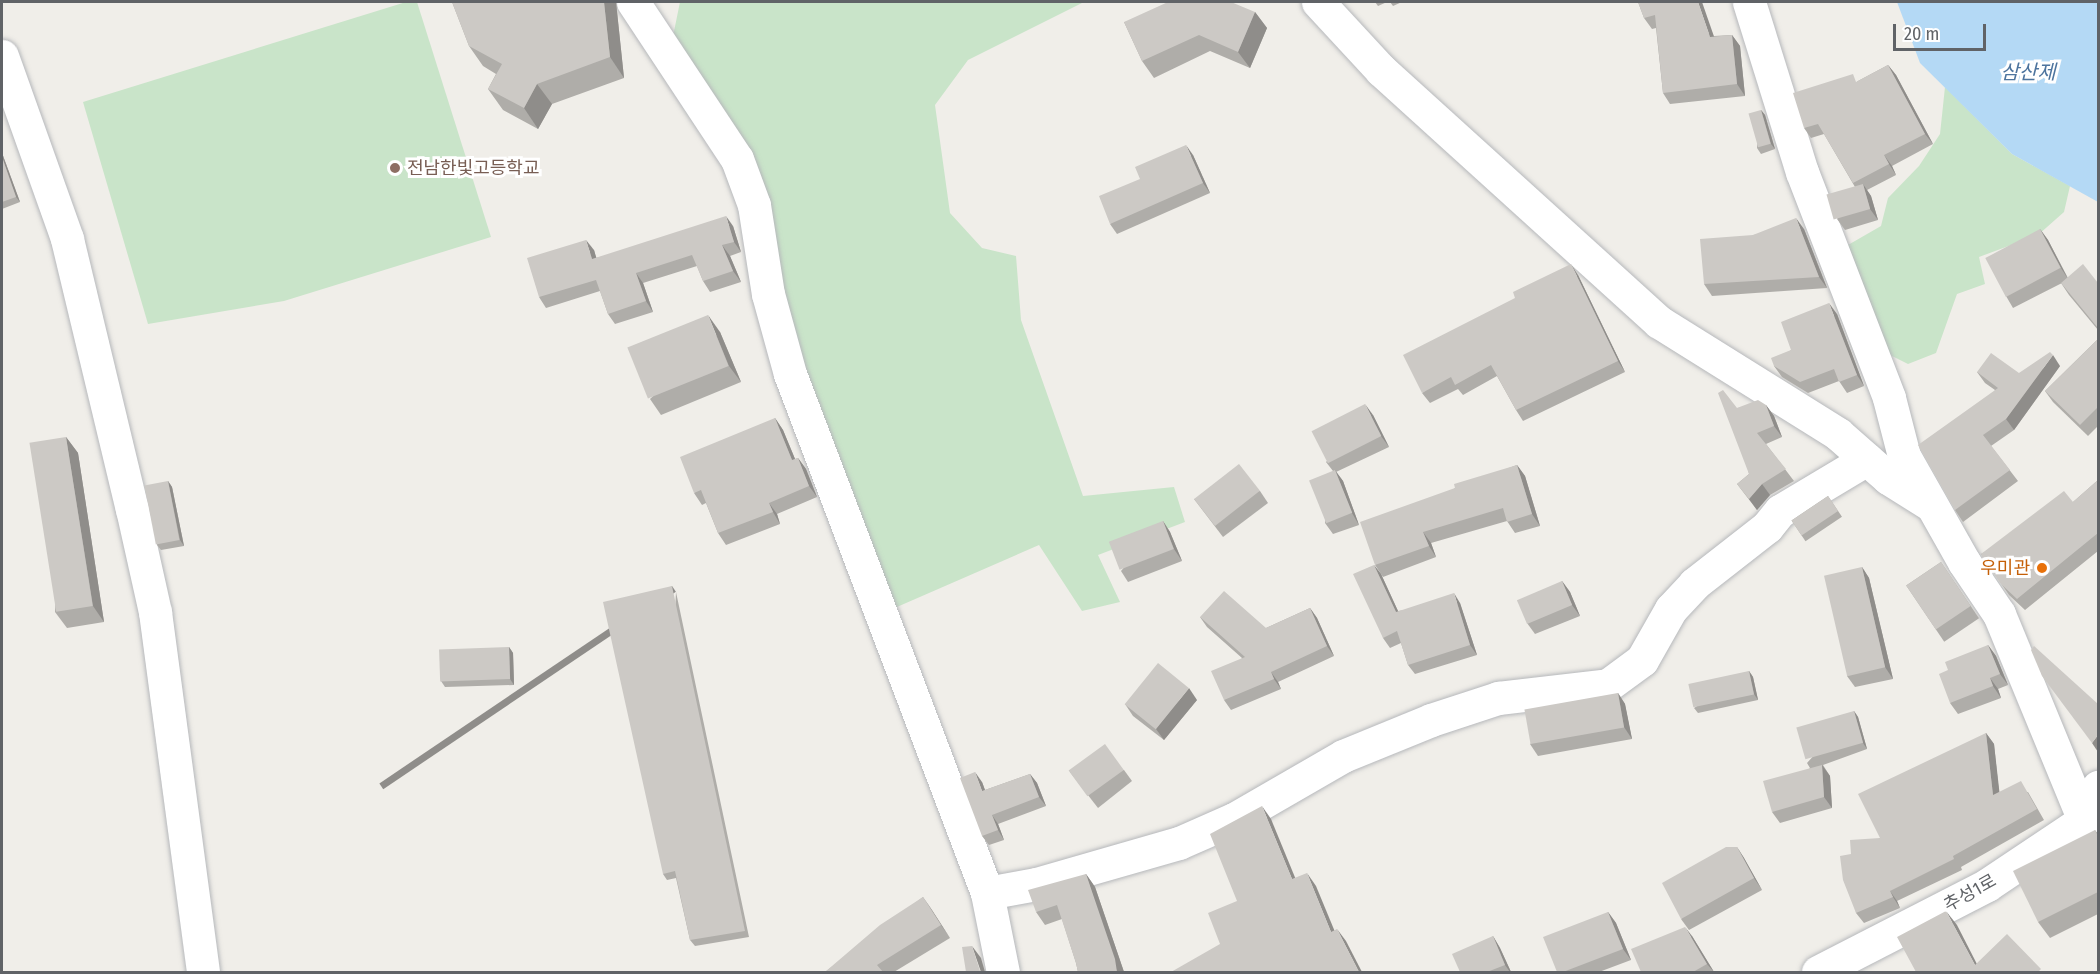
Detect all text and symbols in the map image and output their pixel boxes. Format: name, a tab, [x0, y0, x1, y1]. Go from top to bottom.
scale bar	[1896, 12, 1989, 50]
text: 20 m	[1904, 23, 1939, 45]
water label: 삼산제	[2000, 60, 2056, 84]
place label: 전남한빛고등학교	[407, 157, 539, 179]
marker: 전남한빛고등학교	[388, 161, 402, 175]
place label: 우미관	[1980, 557, 2030, 579]
marker: 우미관	[2035, 561, 2049, 575]
street label: 추성1로	[1940, 870, 2000, 916]

